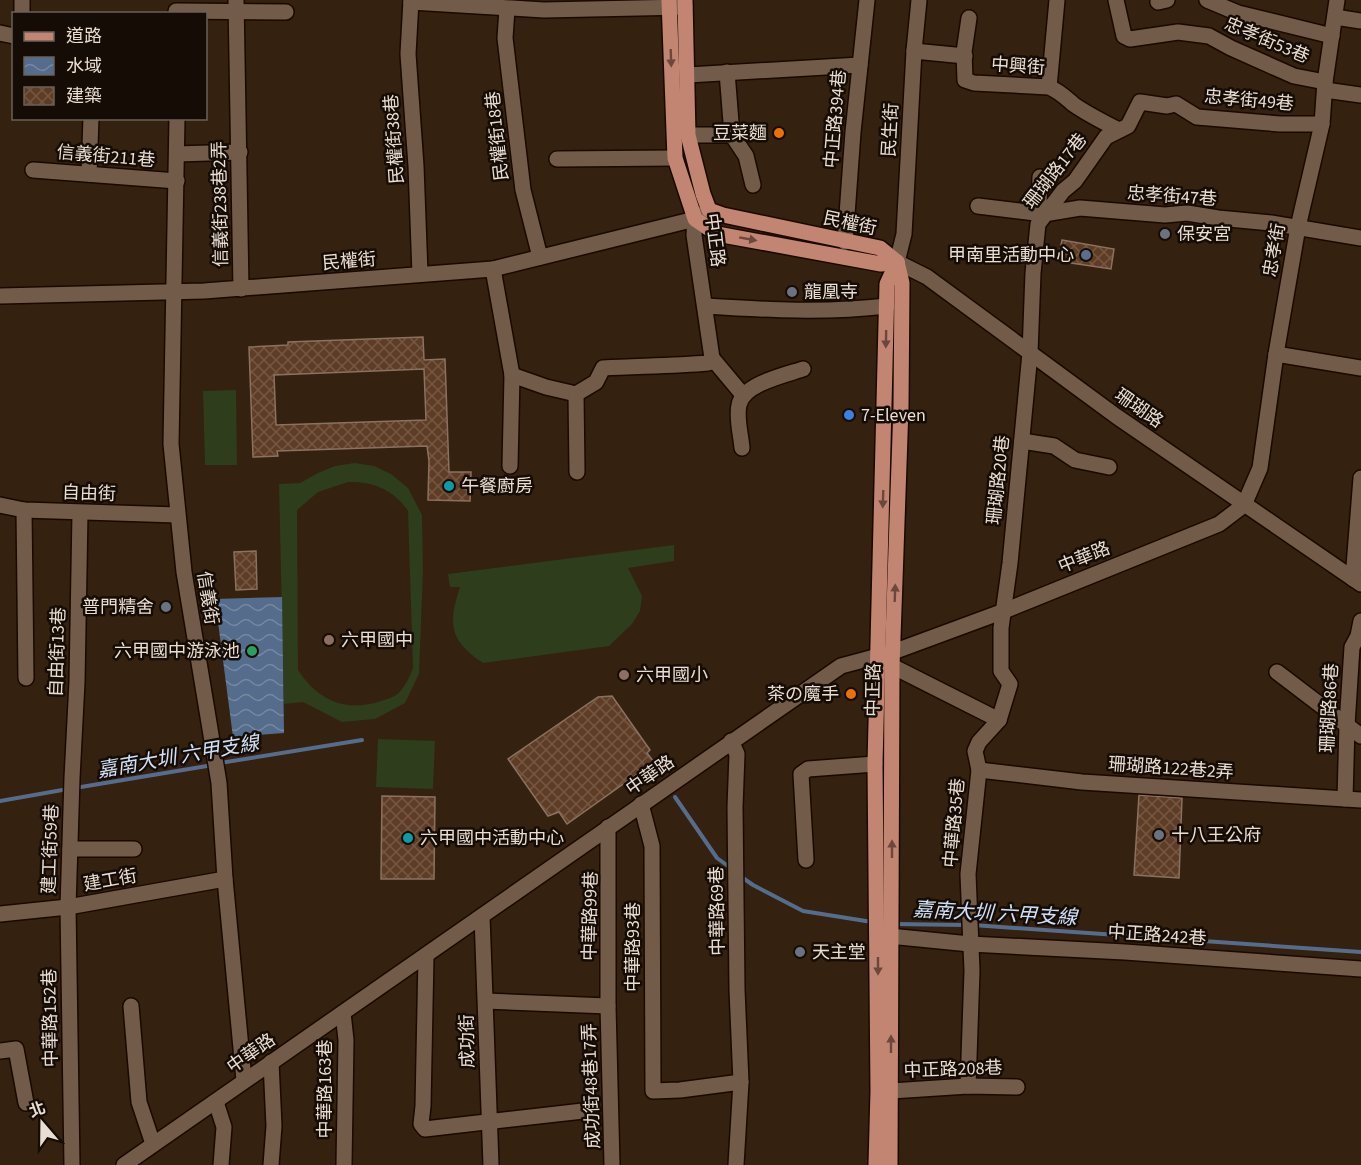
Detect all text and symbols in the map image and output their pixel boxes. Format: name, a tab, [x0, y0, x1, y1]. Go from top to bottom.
street label: 忠孝街53巷	[1221, 11, 1313, 70]
legend	[12, 12, 207, 120]
text: 道路	[66, 24, 102, 49]
one-way arrow	[667, 49, 676, 68]
street label: 中興街	[990, 52, 1046, 81]
text: 水域	[66, 54, 102, 79]
street label: 中正路394巷	[819, 69, 852, 169]
text: 建築	[66, 84, 102, 109]
street label: 忠孝街49巷	[1203, 84, 1295, 117]
street label: 民權街18巷	[480, 90, 515, 182]
street label: 民權街38巷	[379, 93, 410, 185]
street label: 民生街	[877, 102, 904, 158]
place label: 豆菜麵	[713, 121, 767, 146]
marker: 豆菜麵	[772, 126, 786, 140]
street label: 珊瑚路17巷	[1018, 128, 1093, 214]
street label: 信義街211巷	[56, 140, 156, 173]
street label: 信義街238巷2弄	[207, 141, 234, 267]
street label: 忠孝街47巷	[1126, 181, 1218, 212]
street label: 民權街	[821, 206, 879, 241]
street label: 中正路	[699, 212, 730, 268]
street label: 忠孝街	[1257, 221, 1291, 279]
place label: 保安宮	[1177, 222, 1231, 247]
marker: 保安宮	[1158, 227, 1172, 241]
one-way arrow	[739, 235, 758, 244]
place label: 甲南里活動中心	[948, 243, 1074, 268]
street label: 民權街	[321, 247, 377, 276]
marker: 甲南里活動中心	[1079, 248, 1093, 262]
place label: 龍凰寺	[804, 280, 858, 305]
marker: 龍凰寺	[785, 285, 799, 299]
one-way arrow	[882, 330, 891, 349]
street label: 珊瑚路	[1109, 383, 1168, 434]
place label: 7-Eleven	[861, 403, 926, 428]
marker: 7-Eleven	[842, 408, 856, 422]
street label: 珊瑚路20巷	[981, 434, 1016, 526]
place label: 午餐廚房	[461, 474, 533, 499]
marker: 午餐廚房	[442, 479, 456, 493]
street label: 自由街	[62, 480, 116, 507]
one-way arrow	[878, 489, 888, 508]
street label: 中華路	[1054, 536, 1114, 579]
street label: 信義街	[191, 569, 224, 627]
one-way arrow	[890, 584, 899, 603]
place label: 普門精舍	[82, 595, 154, 620]
marker: 普門精舍	[159, 600, 173, 614]
street label: 自由街13巷	[43, 607, 72, 697]
place label: 六甲國中	[341, 628, 413, 653]
marker: 六甲國中	[322, 633, 336, 647]
place label: 六甲國中游泳池	[114, 639, 240, 664]
marker: 六甲國中游泳池	[245, 644, 259, 658]
street label: 珊瑚路86巷	[1315, 662, 1344, 754]
place label: 六甲國小	[636, 663, 708, 688]
street label: 中正路	[861, 663, 886, 717]
marker: 六甲國小	[617, 668, 631, 682]
place label: 茶の魔手	[767, 682, 839, 707]
marker: 茶の魔手	[844, 687, 858, 701]
water label: 嘉南大圳 六甲支線	[95, 729, 263, 785]
street label: 中華路	[621, 750, 680, 801]
street label: 珊瑚路122巷2弄	[1107, 752, 1235, 785]
street label: 中華路35巷	[938, 777, 971, 869]
street label: 建工街59巷	[36, 804, 65, 894]
place label: 十八王公府	[1171, 823, 1261, 848]
place label: 六甲國中活動中心	[420, 826, 564, 851]
marker: 十八王公府	[1152, 828, 1166, 842]
marker: 六甲國中活動中心	[401, 831, 415, 845]
one-way arrow	[887, 839, 897, 858]
street label: 建工街	[81, 863, 139, 897]
street label: 中華路69巷	[704, 866, 731, 956]
street label: 中華路99巷	[577, 871, 604, 961]
water label: 嘉南大圳 六甲支線	[912, 896, 1080, 932]
street label: 中華路93巷	[621, 902, 646, 992]
street label: 中正路242巷	[1107, 920, 1207, 951]
place label: 天主堂	[812, 940, 866, 965]
marker: 天主堂	[793, 945, 807, 959]
one-way arrow	[873, 957, 883, 976]
street label: 中華路152巷	[37, 968, 64, 1068]
street label: 成功街	[455, 1014, 480, 1068]
street label: 成功街48巷17弄	[577, 1023, 606, 1149]
street label: 中華路	[222, 1028, 281, 1079]
one-way arrow	[886, 1034, 896, 1053]
street label: 中華路163巷	[313, 1040, 338, 1138]
street label: 中正路208巷	[903, 1055, 1003, 1084]
north arrow	[12, 1093, 72, 1153]
text: 北	[26, 1097, 48, 1123]

